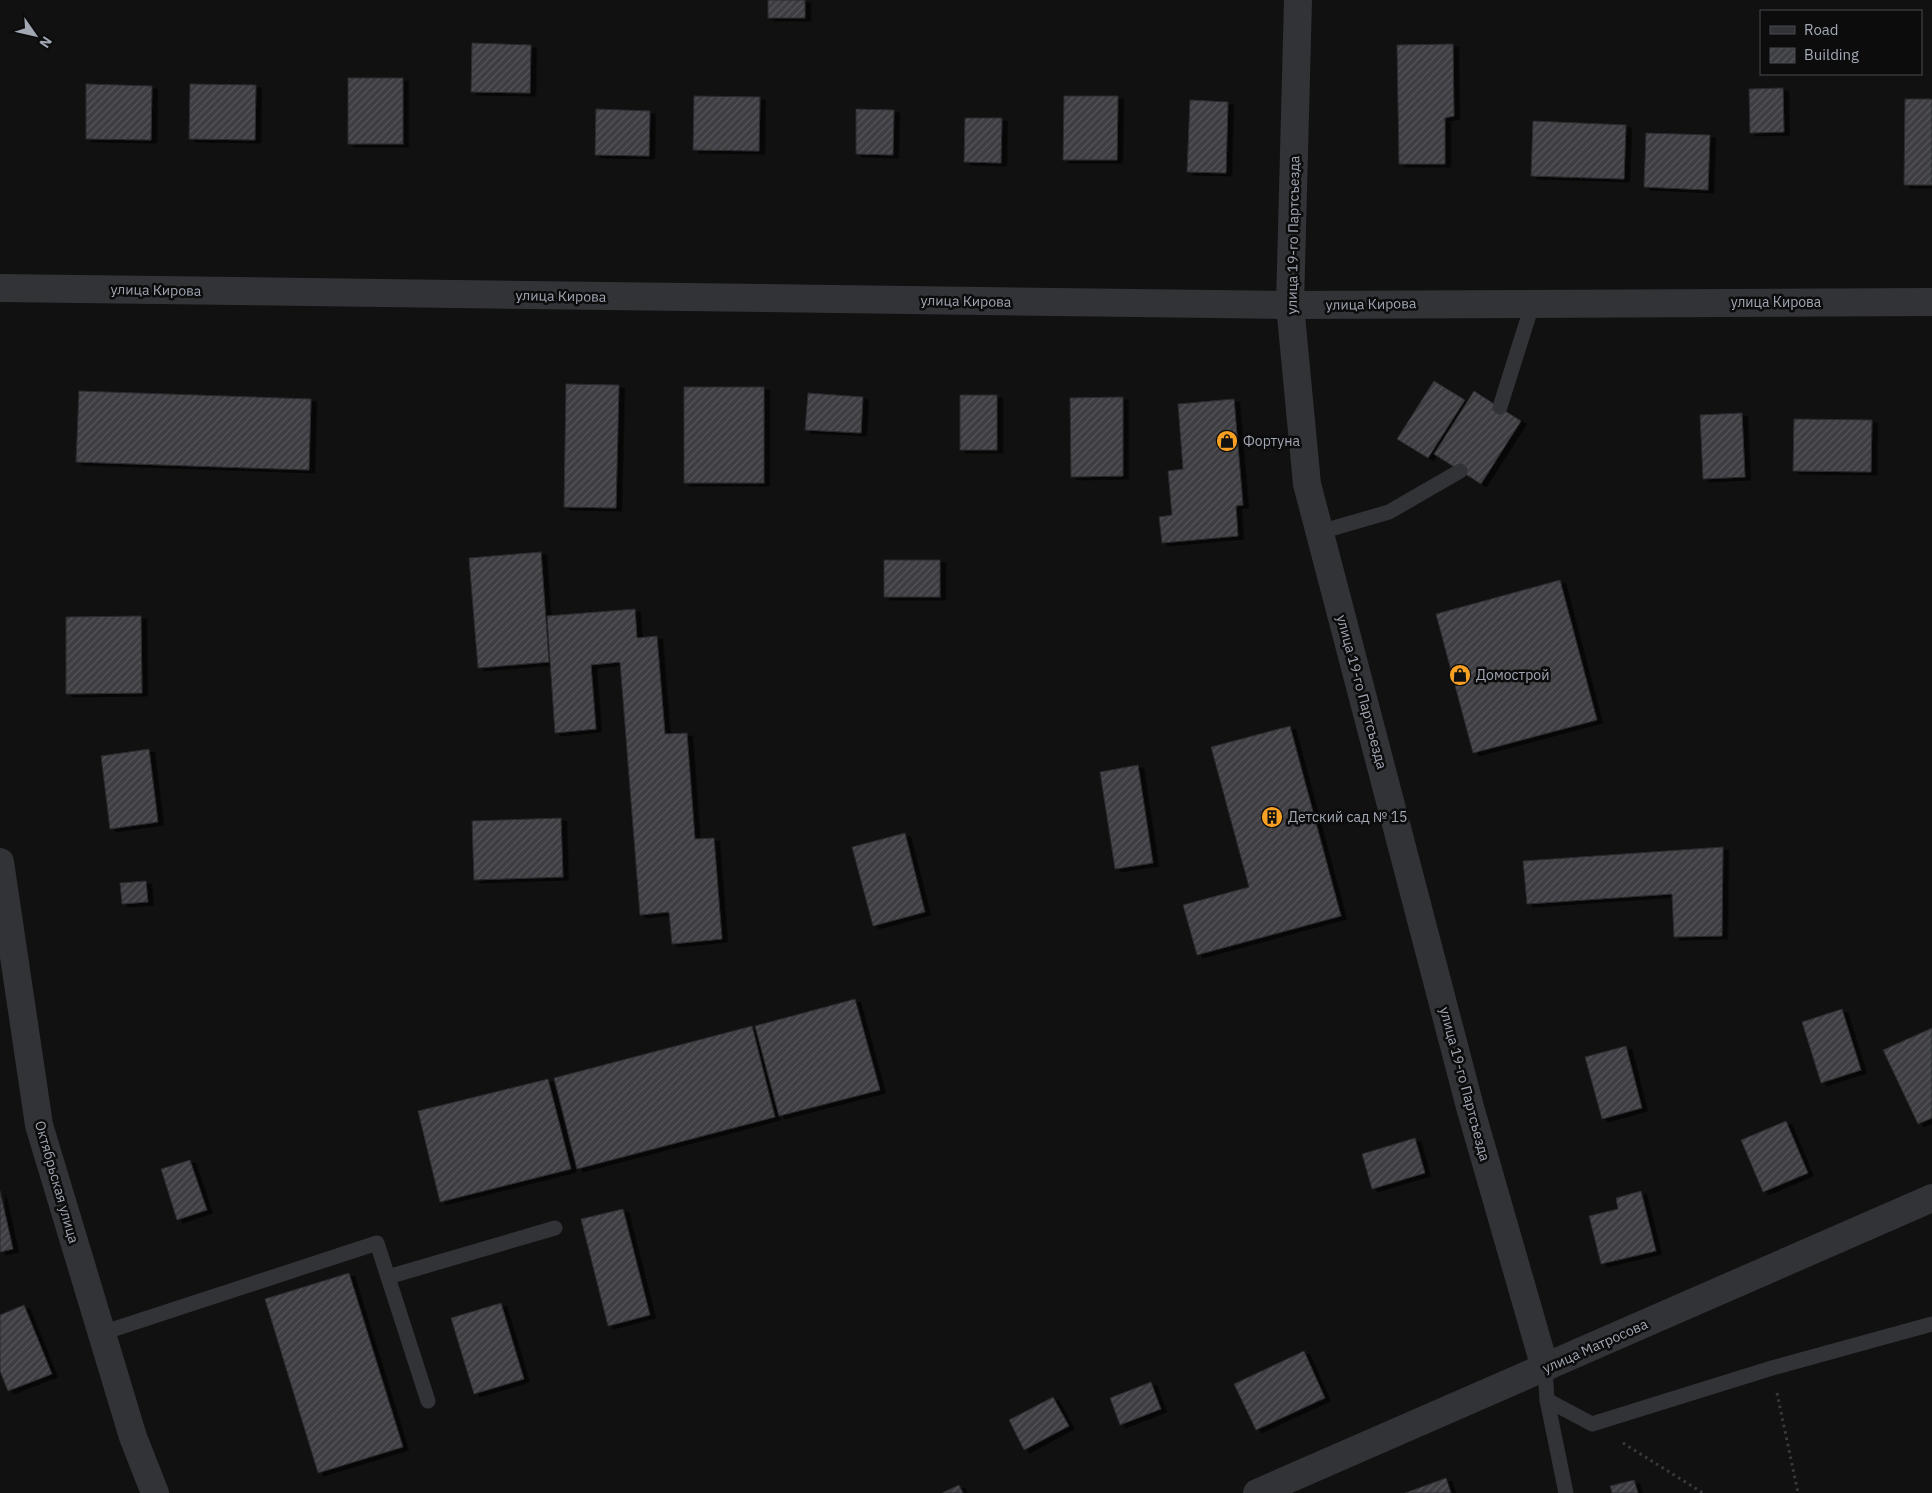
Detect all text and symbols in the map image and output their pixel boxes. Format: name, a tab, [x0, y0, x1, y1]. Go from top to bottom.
north arrow	[10, 10, 60, 60]
legend	[1760, 10, 1922, 75]
text: Road	[1804, 20, 1839, 39]
text: N	[35, 33, 56, 52]
text: Building	[1804, 45, 1859, 64]
street label: улица 19-го Партсъезда	[1283, 155, 1303, 315]
street label: улица Кирова	[111, 280, 202, 300]
street label: улица Кирова	[516, 286, 607, 306]
street label: улица Кирова	[921, 291, 1012, 311]
street label: улица Кирова	[1731, 293, 1822, 311]
street label: улица Кирова	[1326, 294, 1417, 314]
shop icon: Фортуна	[1215, 429, 1239, 453]
place label: Фортуна	[1243, 432, 1301, 450]
street label: улица 19-го Партсъезда	[1333, 613, 1391, 772]
shop icon: Домострой	[1448, 663, 1472, 687]
place label: Домострой	[1476, 666, 1549, 684]
building icon: Детский сад № 15	[1260, 805, 1284, 829]
place label: Детский сад № 15	[1288, 808, 1408, 826]
street label: улица 19-го Партсъезда	[1436, 1005, 1494, 1164]
street label: Октябрьская улица	[31, 1119, 83, 1246]
street label: улица Матросова	[1540, 1315, 1651, 1377]

